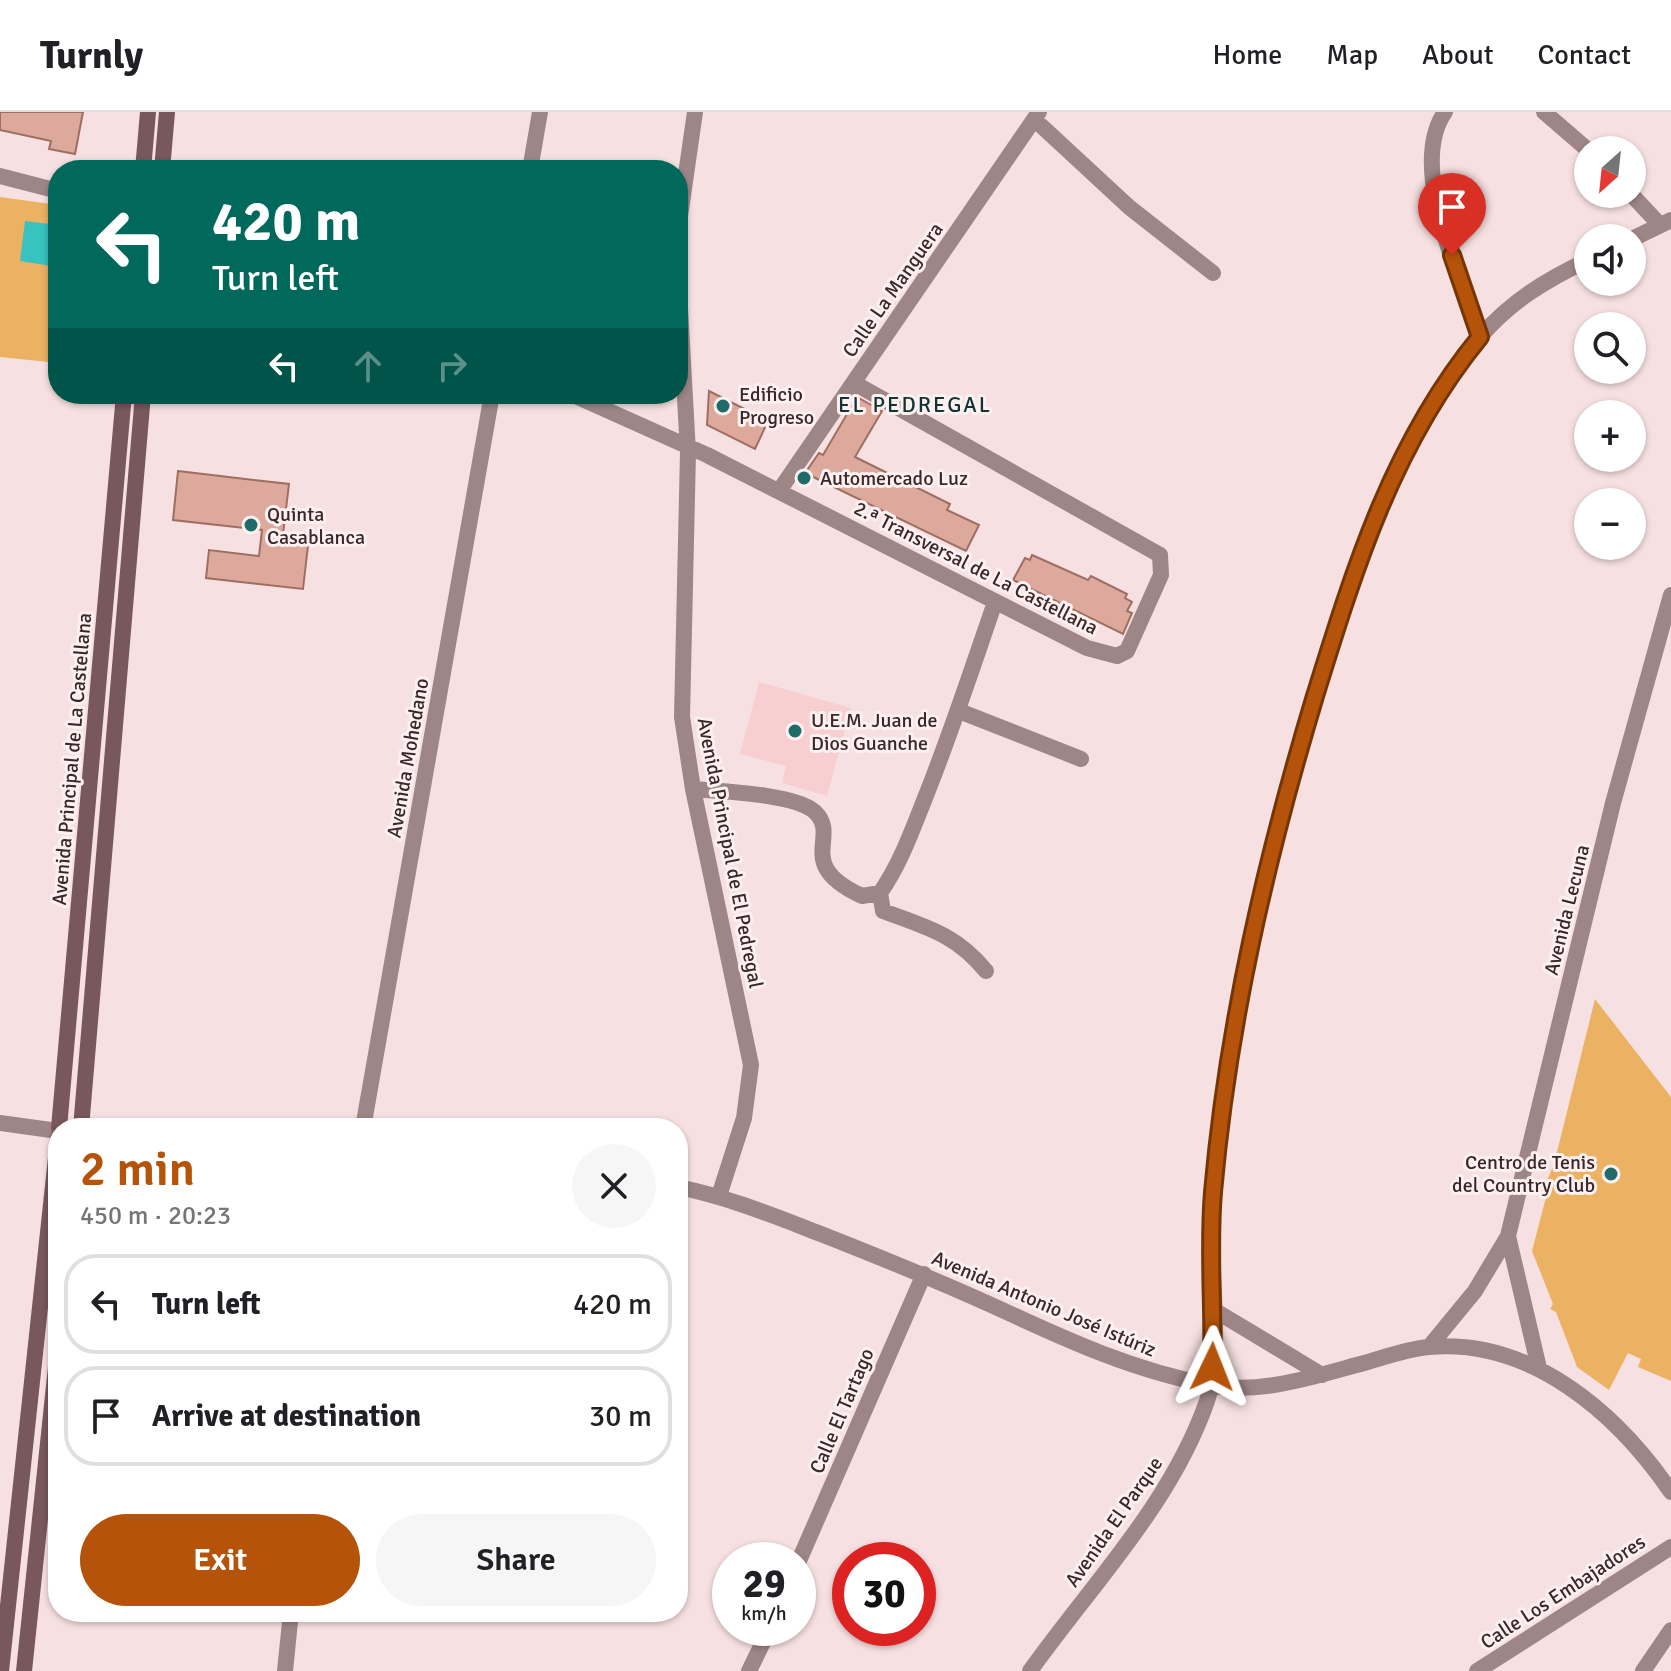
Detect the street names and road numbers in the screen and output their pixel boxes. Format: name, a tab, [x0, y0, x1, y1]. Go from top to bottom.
street label: Calle La Manguera	[837, 218, 949, 362]
street label: 2.ª Transversal de La Castellana	[850, 495, 1102, 641]
street label: Avenida Principal de La Castellana	[47, 612, 97, 906]
street label: Avenida Mohedano	[382, 676, 434, 840]
street label: Avenida Principal de El Pedregal	[692, 716, 769, 990]
street label: Avenida Lecuna	[1539, 842, 1595, 978]
street label: Avenida Antonio José Istúriz	[928, 1245, 1160, 1363]
street label: Calle El Tartago	[804, 1345, 880, 1477]
street label: Avenida El Parque	[1060, 1452, 1168, 1592]
street label: Calle Los Embajadores	[1476, 1529, 1650, 1655]

